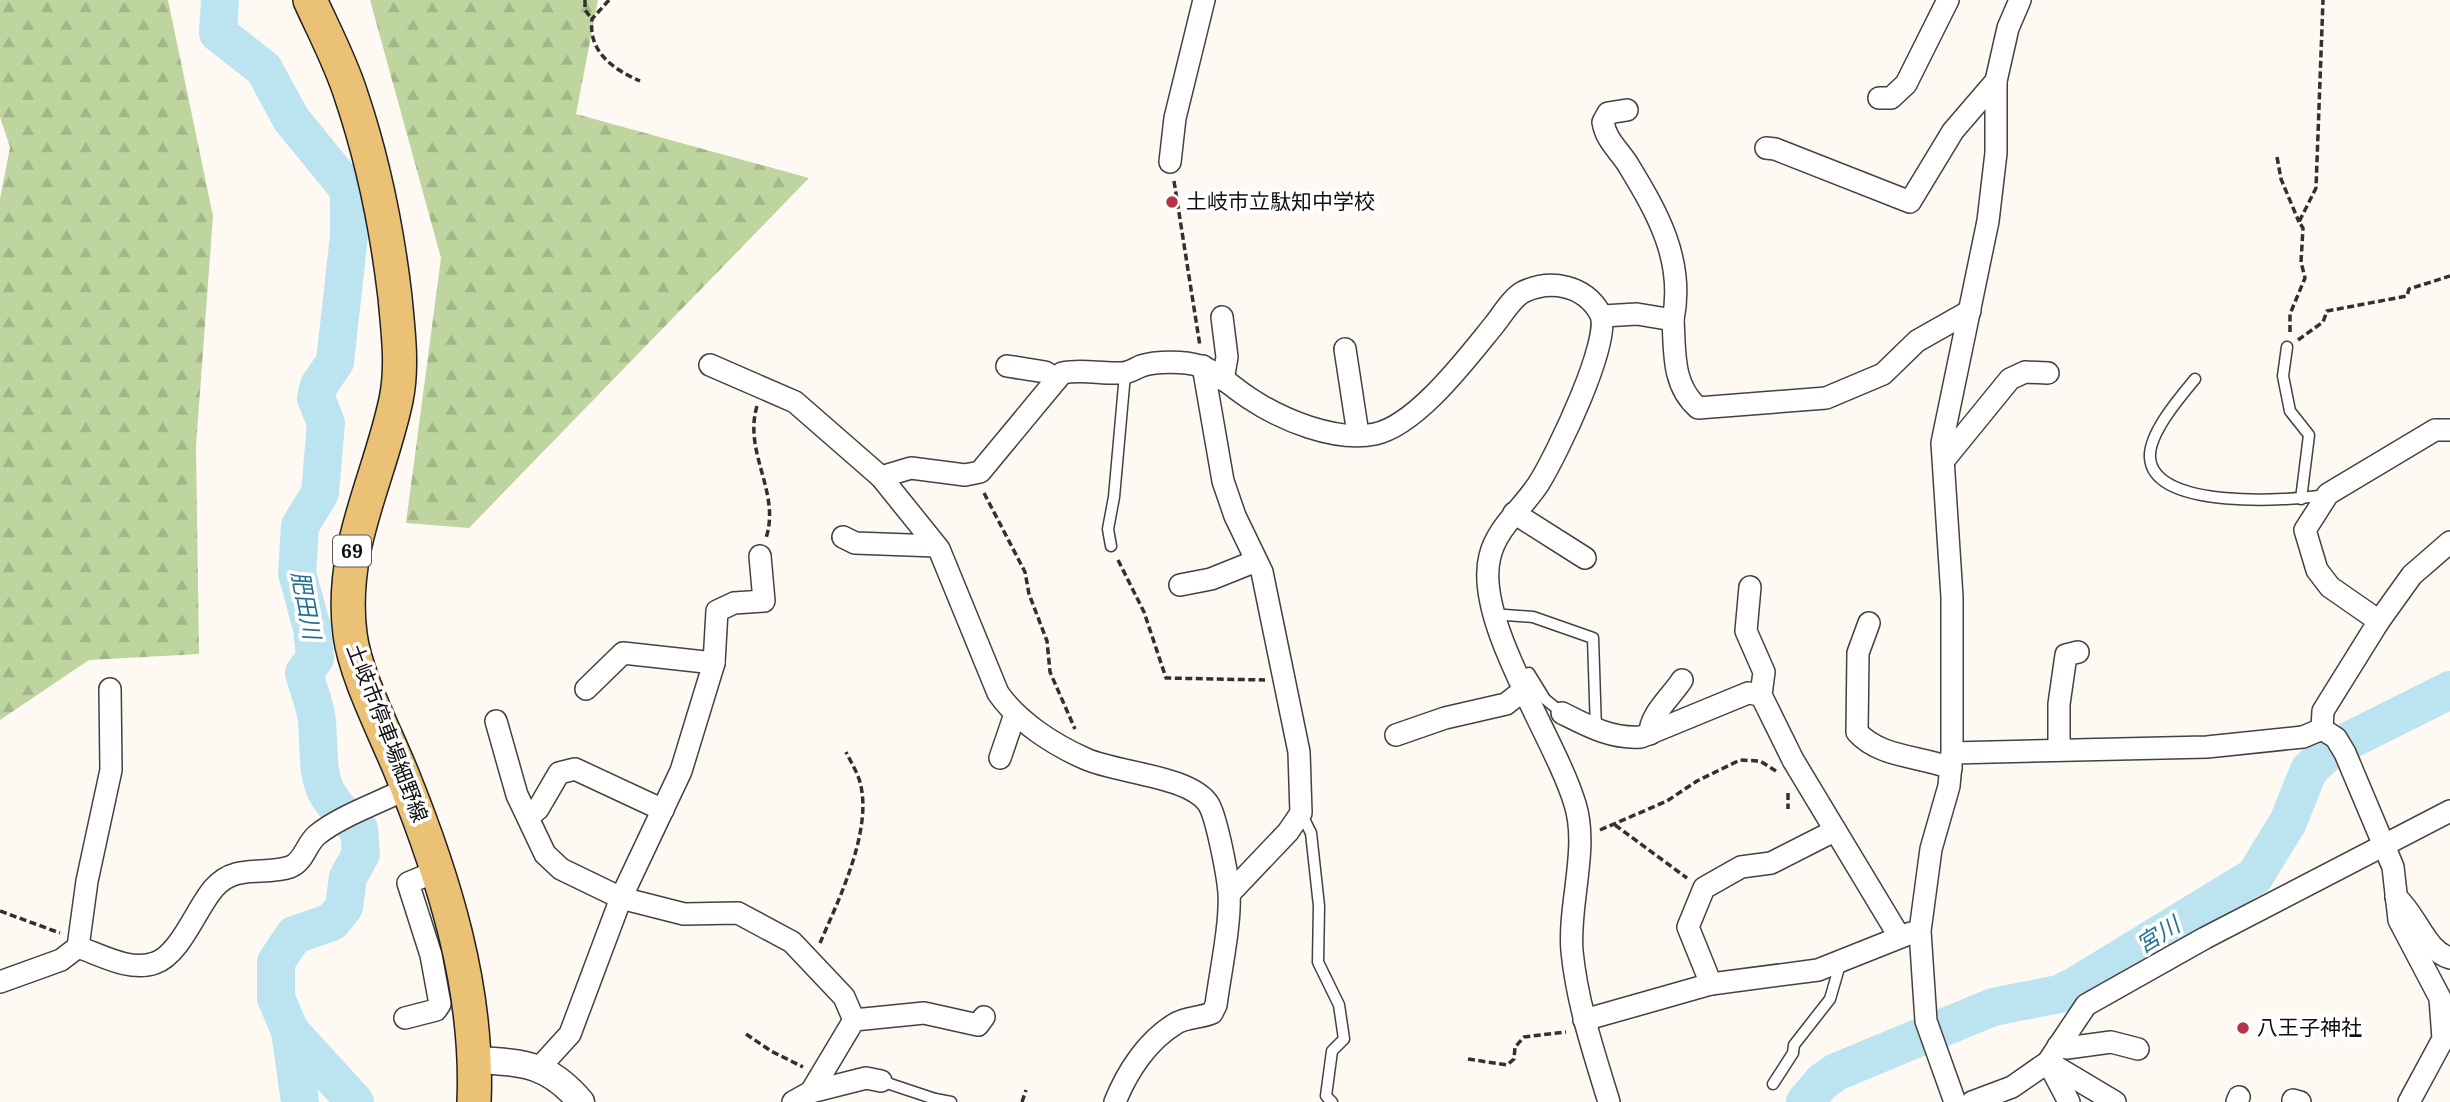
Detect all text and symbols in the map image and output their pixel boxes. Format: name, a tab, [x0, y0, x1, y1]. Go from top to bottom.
place label: 土岐市立駄知中学校	[1186, 188, 1375, 215]
marker: 土岐市立駄知中学校	[1164, 194, 1180, 210]
road number: 69	[333, 536, 371, 566]
water label: 肥田川	[286, 568, 328, 644]
street label: 土岐市停車場細野線	[341, 640, 434, 826]
water label: 宮川	[2131, 909, 2187, 959]
place label: 八王子神社	[2257, 1014, 2362, 1041]
marker: 八王子神社	[2235, 1020, 2251, 1036]

